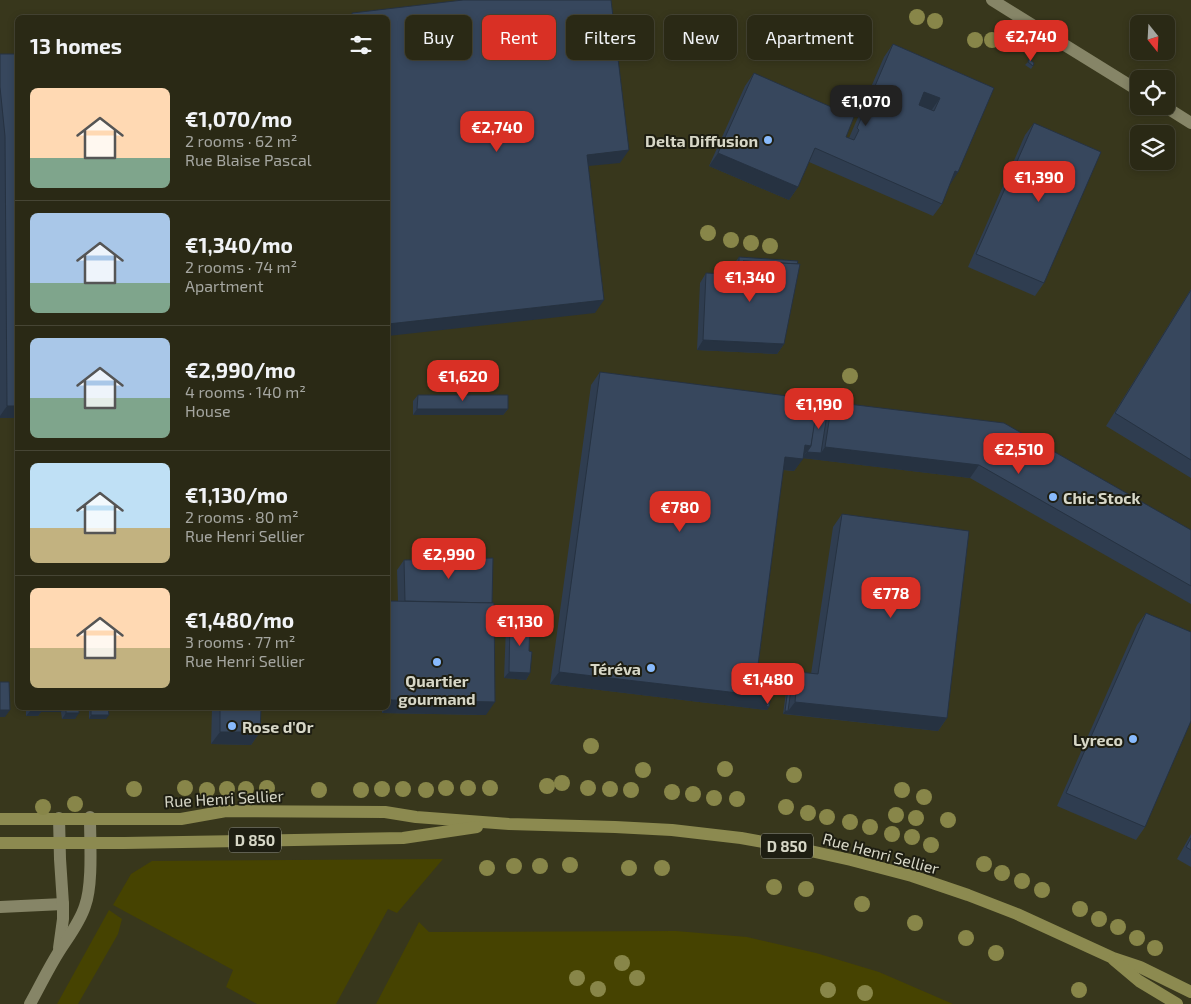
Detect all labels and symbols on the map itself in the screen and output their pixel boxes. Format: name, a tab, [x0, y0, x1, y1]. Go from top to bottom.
north arrow	[1130, 15, 1175, 60]
pin: €2,740	[990, 20, 1072, 62]
pin: €1,070	[825, 84, 907, 127]
pin: €2,740	[456, 110, 538, 153]
place label: Delta Diffusion	[645, 131, 758, 150]
marker: Delta Diffusion	[762, 134, 774, 146]
pin: €1,390	[998, 160, 1080, 203]
pin: €1,340	[709, 260, 791, 303]
pin: €1,620	[422, 360, 504, 402]
pin: €1,190	[778, 388, 860, 430]
pin: €2,510	[978, 432, 1060, 475]
place label: Chic Stock	[1063, 488, 1141, 507]
pin: €780	[650, 490, 710, 533]
marker: Chic Stock	[1047, 491, 1059, 503]
pin: €2,990	[408, 538, 490, 580]
pin: €778	[861, 576, 921, 619]
pin: €1,130	[479, 604, 561, 647]
marker: Quartier gourmand	[431, 656, 443, 668]
place label: Téréva	[590, 659, 641, 678]
marker: Téréva	[645, 662, 657, 674]
pin: €1,480	[727, 662, 809, 705]
place label: Quartier gourmand	[398, 671, 476, 708]
place label: Rose d'Or	[242, 717, 314, 736]
marker: Rose d'Or	[226, 720, 238, 732]
place label: Lyreco	[1073, 730, 1123, 750]
marker: Lyreco	[1127, 733, 1139, 745]
street label: Rue Henri Sellier	[164, 785, 285, 811]
road number: D 850	[229, 828, 281, 852]
street label: Rue Henri Sellier	[821, 828, 942, 878]
road number: D 850	[761, 834, 813, 858]

